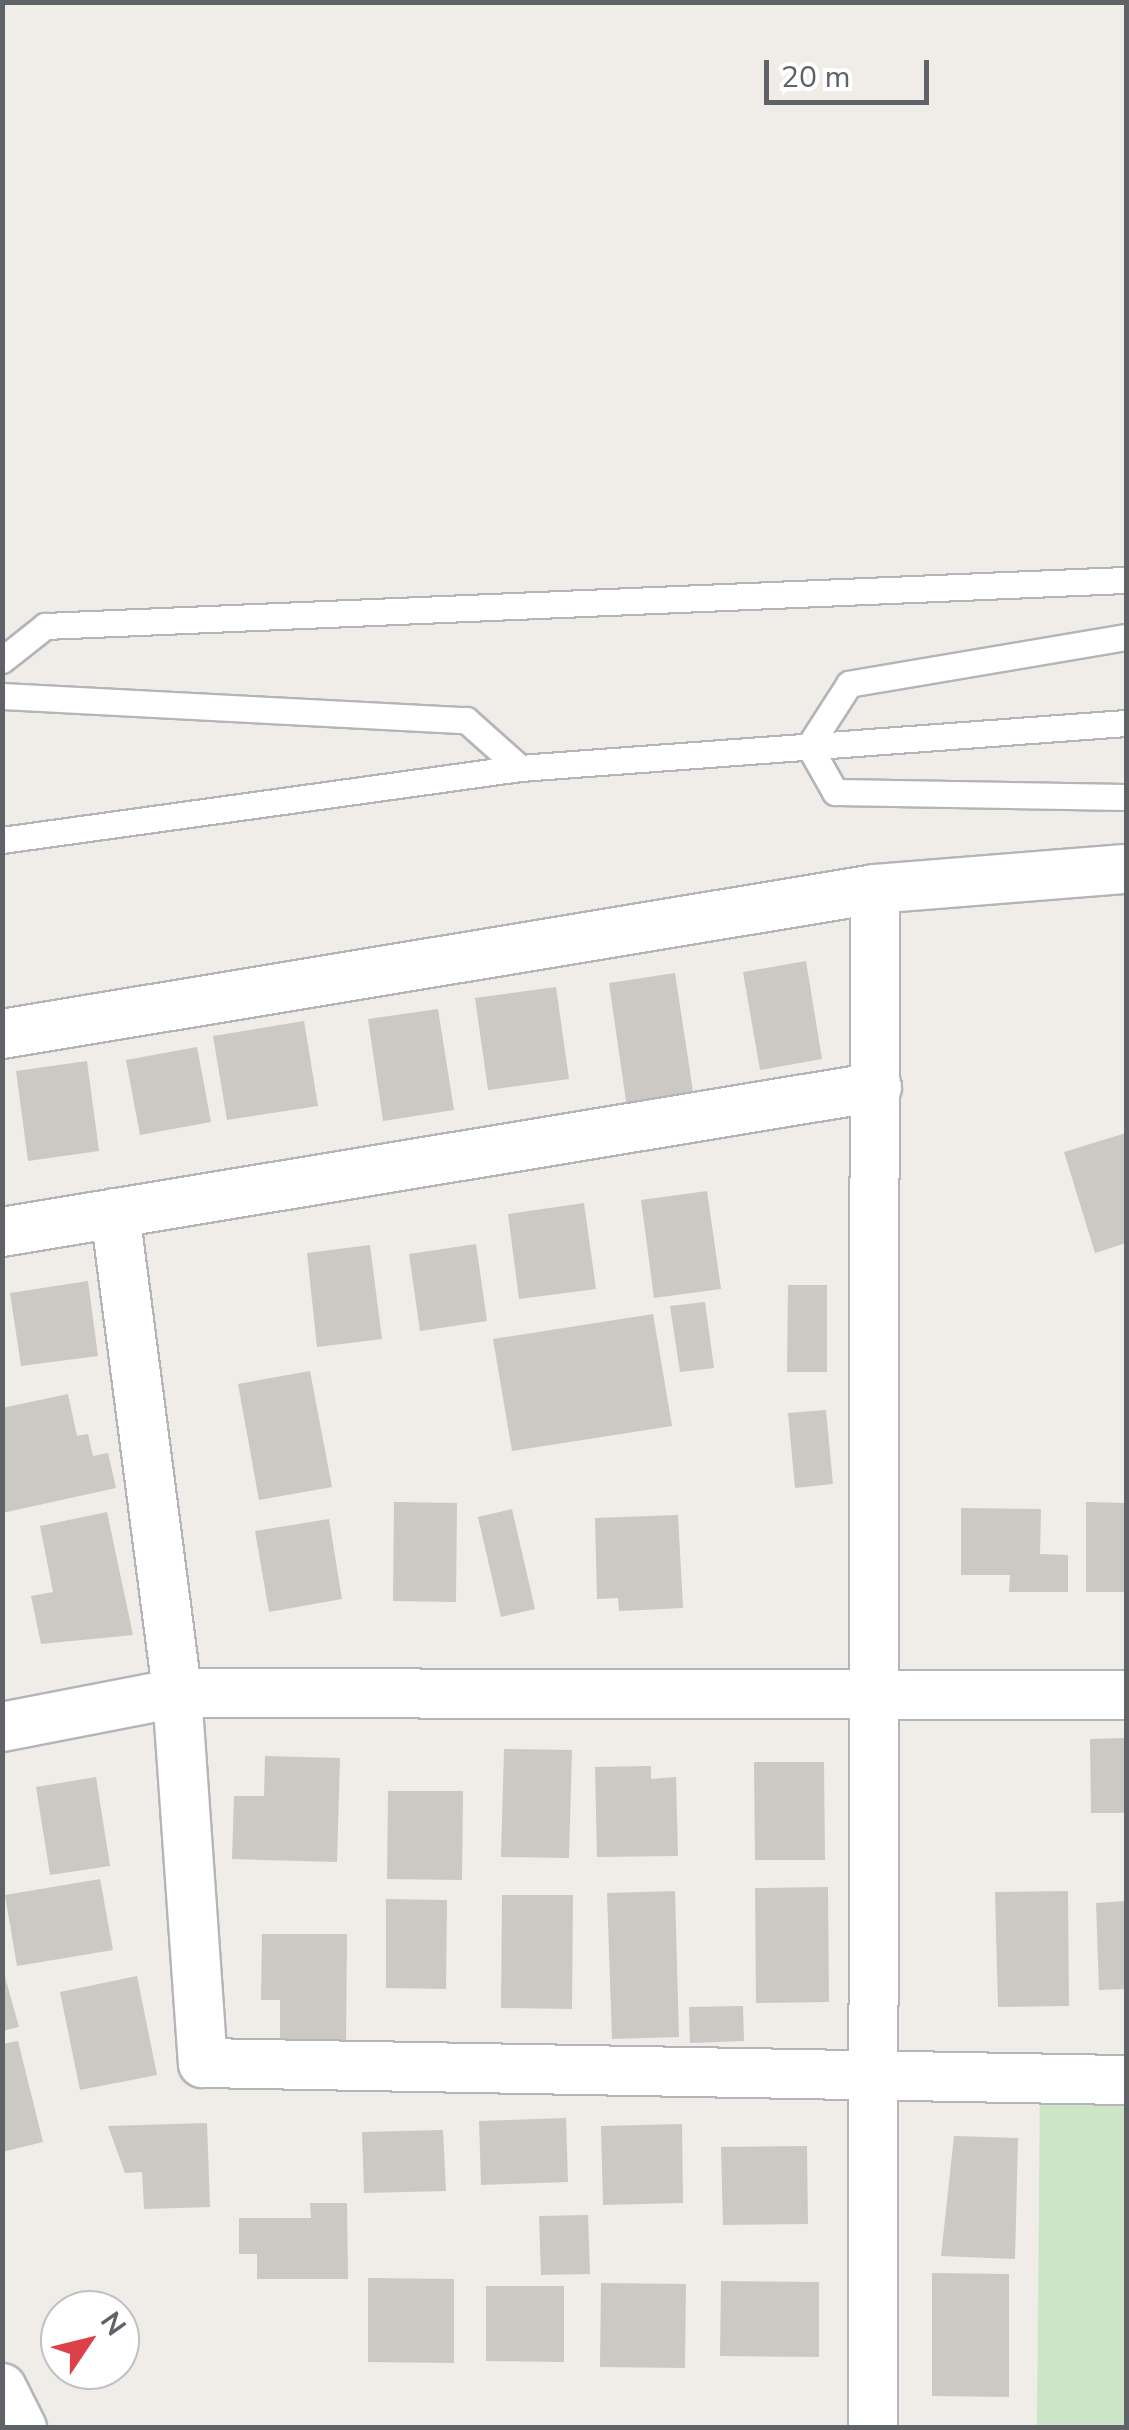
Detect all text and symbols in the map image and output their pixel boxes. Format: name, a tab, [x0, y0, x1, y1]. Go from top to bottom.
scale bar	[769, 40, 934, 102]
text: 20 m	[781, 57, 850, 98]
north arrow	[40, 2290, 140, 2390]
text: N	[91, 2304, 135, 2343]

